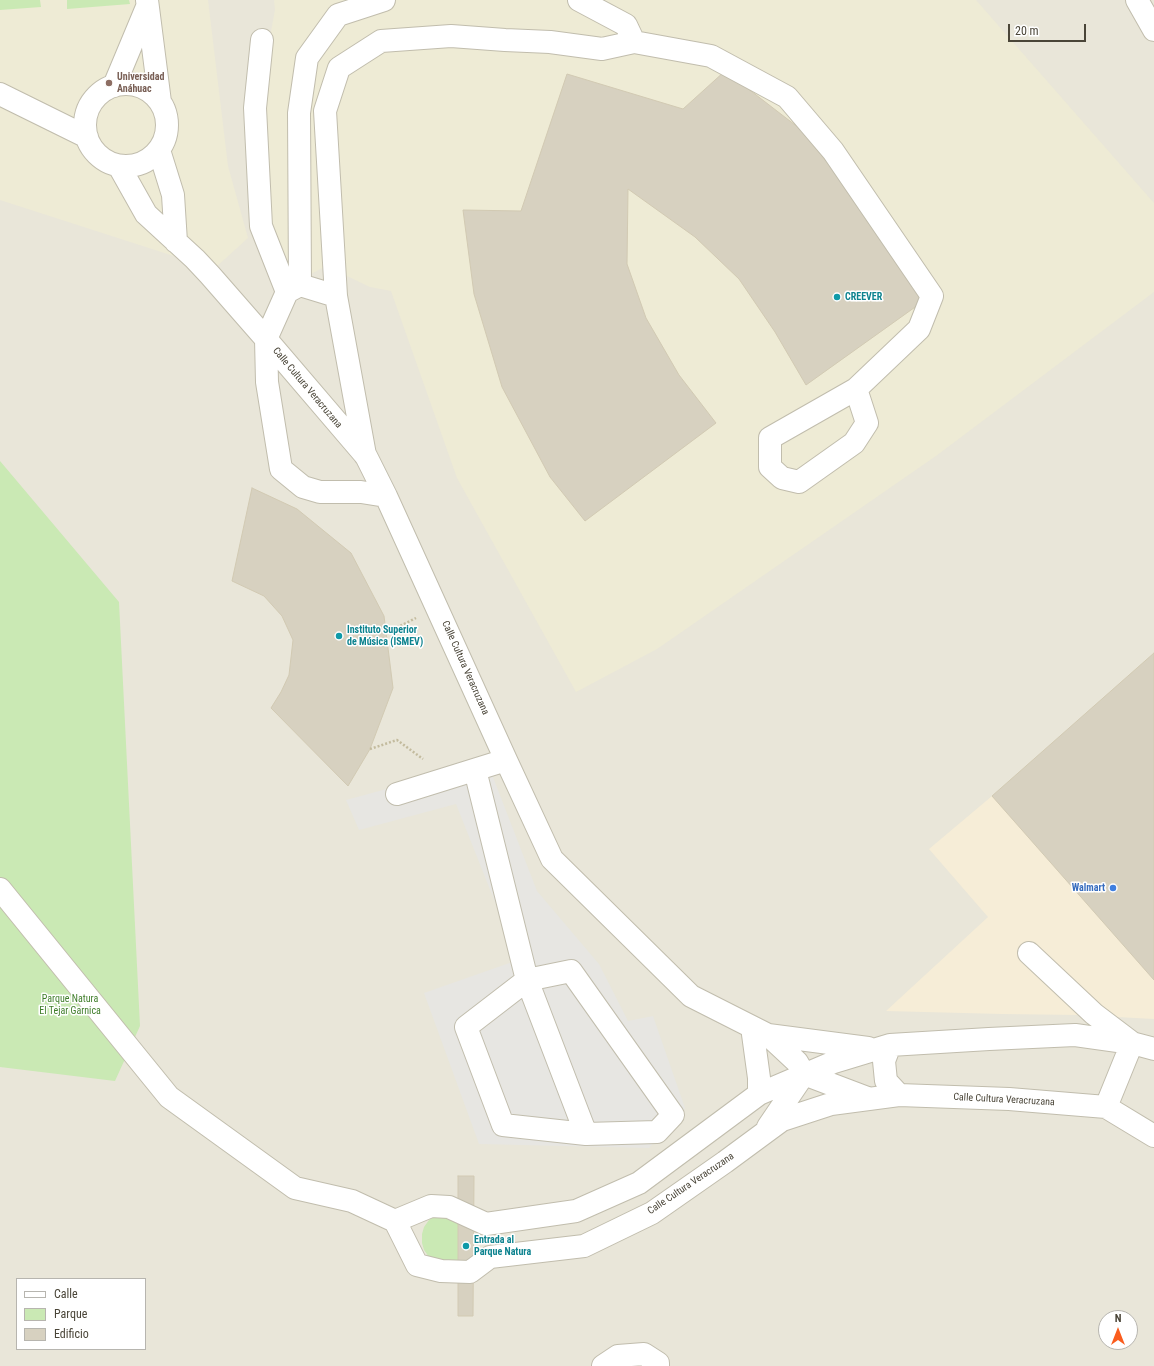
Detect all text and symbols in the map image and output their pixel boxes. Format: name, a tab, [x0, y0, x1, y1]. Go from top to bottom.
scale bar	[1010, 16, 1088, 42]
text: 20 m	[1015, 24, 1039, 38]
place label: Universidad Anáhuac	[117, 71, 164, 94]
marker: Universidad Anáhuac	[104, 78, 114, 88]
place label: CREEVER	[845, 291, 882, 303]
marker: CREEVER	[832, 292, 842, 302]
street label: Calle Cultura Veracruzana	[270, 345, 344, 431]
street label: Calle Cultura Veracruzana	[439, 619, 491, 717]
place label: Instituto Superior de Música (ISMEV)	[347, 624, 423, 648]
marker: Instituto Superior de Música (ISMEV)	[334, 631, 344, 641]
place label: Walmart	[1072, 882, 1105, 894]
marker: Walmart	[1108, 883, 1118, 893]
park label: Parque Natura El Tejar Garnica	[39, 993, 101, 1016]
street label: Calle Cultura Veracruzana	[953, 1091, 1055, 1109]
street label: Calle Cultura Veracruzana	[646, 1151, 736, 1217]
place label: Entrada al Parque Natura	[474, 1234, 531, 1258]
marker: Entrada al Parque Natura	[461, 1241, 471, 1251]
legend	[16, 1278, 146, 1350]
text: Calle	[54, 1287, 78, 1301]
text: Parque	[54, 1307, 87, 1321]
north arrow	[1098, 1310, 1138, 1350]
text: N	[1115, 1312, 1121, 1325]
text: Edificio	[54, 1327, 89, 1341]

